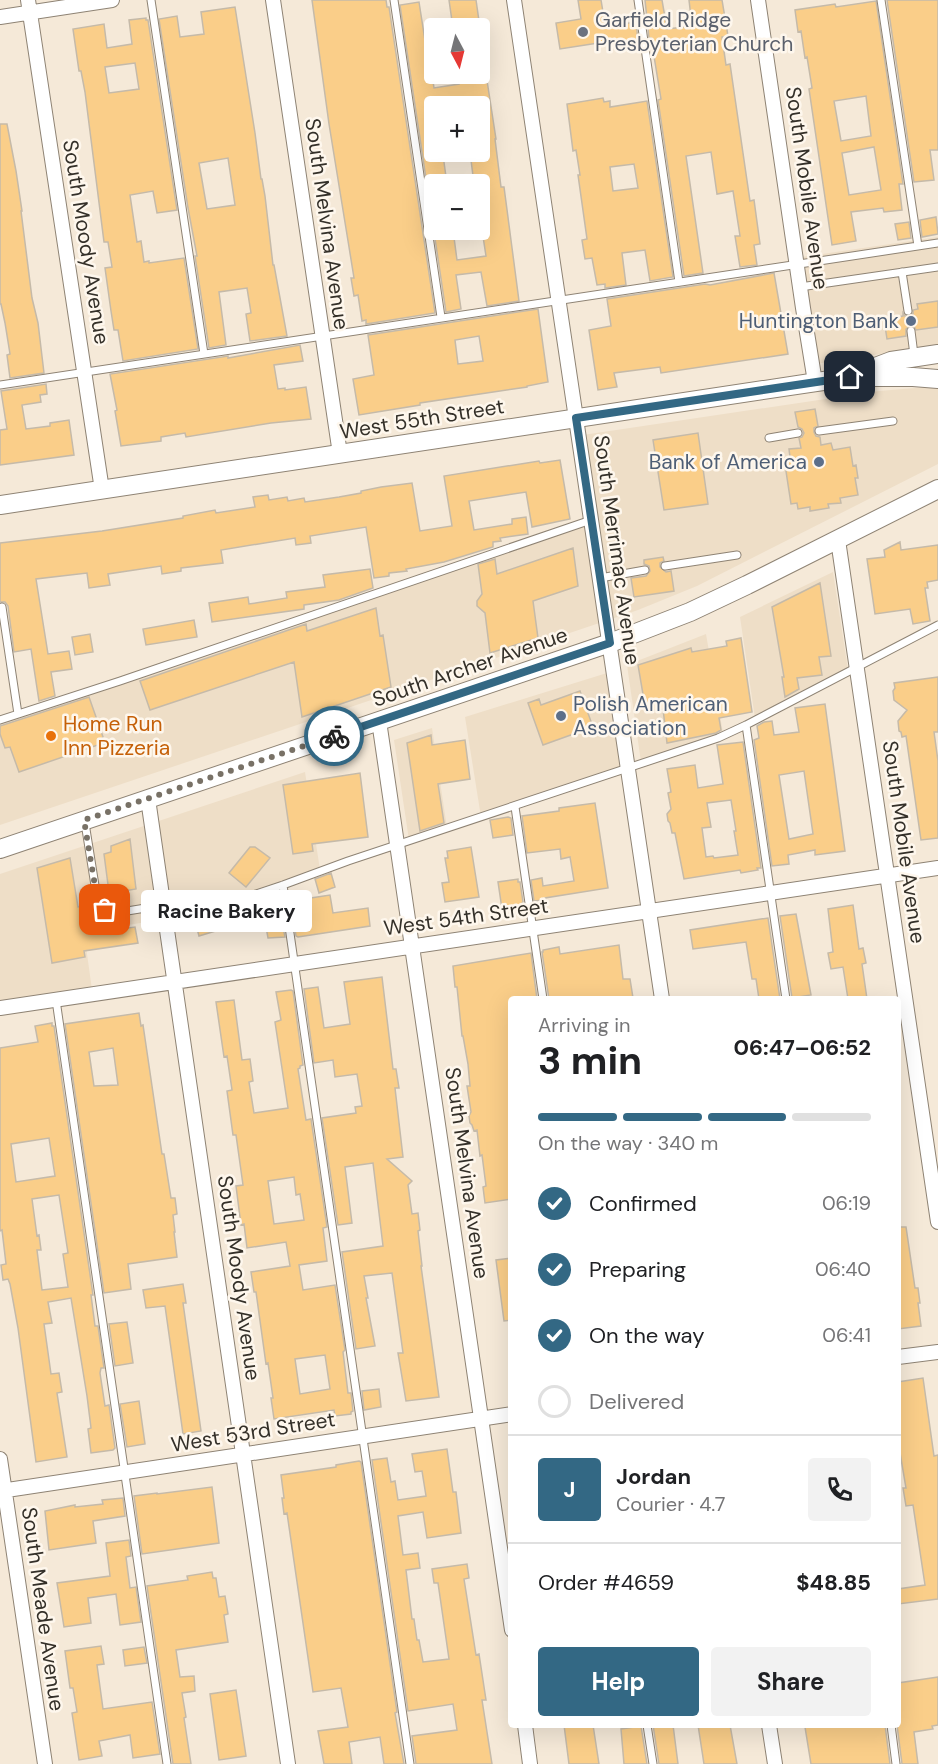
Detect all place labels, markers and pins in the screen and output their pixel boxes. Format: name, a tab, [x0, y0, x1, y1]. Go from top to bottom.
place label: Garfield Ridge Presbyterian Church	[595, 6, 793, 58]
marker: Garfield Ridge Presbyterian Church	[576, 25, 590, 39]
place label: Huntington Bank	[739, 307, 899, 335]
marker: Huntington Bank	[904, 314, 918, 328]
pin	[824, 351, 875, 402]
place label: Bank of America	[649, 448, 807, 476]
marker: Bank of America	[812, 455, 826, 469]
place label: Polish American Association	[573, 690, 728, 742]
marker: Polish American Association	[554, 709, 568, 723]
place label: Home Run Inn Pizzeria	[63, 710, 170, 762]
marker: Home Run Inn Pizzeria	[44, 729, 58, 743]
pin	[79, 884, 130, 935]
callout: Racine Bakery	[141, 889, 312, 931]

